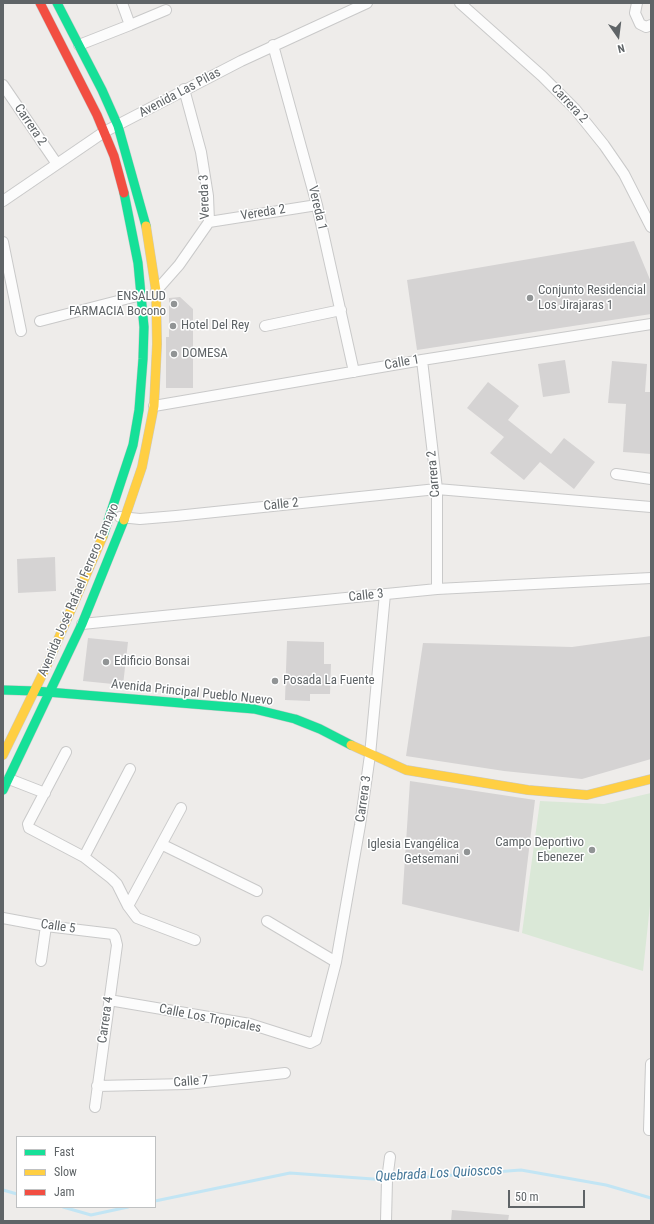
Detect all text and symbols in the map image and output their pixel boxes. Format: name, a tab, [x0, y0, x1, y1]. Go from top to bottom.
north arrow	[598, 16, 638, 56]
text: N	[616, 41, 626, 55]
street label: Avenida Las Pilas	[136, 65, 224, 121]
street label: Carrera 2	[547, 82, 591, 126]
street label: Carrera 2	[10, 101, 50, 149]
street label: Vereda 3	[196, 174, 214, 220]
street label: Vereda 1	[304, 184, 330, 232]
street label: Vereda 2	[240, 202, 286, 224]
place label: Conjunto Residencial Los Jirajaras 1	[538, 283, 646, 314]
place label: ENSALUD FARMACIA Bocono	[69, 289, 166, 320]
marker: Conjunto Residencial Los Jirajaras 1	[525, 293, 535, 303]
marker: ENSALUD FARMACIA Bocono	[169, 299, 179, 309]
place label: Hotel Del Rey	[181, 318, 249, 334]
marker: Hotel Del Rey	[168, 321, 178, 331]
place label: DOMESA	[182, 346, 228, 362]
marker: DOMESA	[169, 349, 179, 359]
street label: Calle 1	[383, 352, 421, 374]
street label: Carrera 2	[424, 450, 444, 498]
street label: Calle 2	[263, 495, 299, 515]
street label: Avenida José Rafael Ferrero Tamayo	[35, 501, 123, 679]
street label: Calle 3	[348, 586, 384, 606]
place label: Edificio Bonsai	[114, 654, 190, 670]
marker: Edificio Bonsai	[101, 657, 111, 667]
place label: Posada La Fuente	[283, 673, 375, 689]
marker: Posada La Fuente	[270, 676, 280, 686]
street label: Avenida Principal Pueblo Nuevo	[110, 677, 274, 709]
street label: Carrera 3	[353, 775, 375, 823]
place label: Campo Deportivo Ebenezer	[495, 835, 584, 866]
place label: Iglesia Evangélica Getsemani	[367, 837, 459, 868]
marker: Campo Deportivo Ebenezer	[587, 845, 597, 855]
marker: Iglesia Evangélica Getsemani	[462, 847, 472, 857]
street label: Calle 5	[40, 917, 76, 937]
street label: Carrera 4	[95, 996, 117, 1044]
street label: Calle Los Tropicales	[158, 1001, 262, 1037]
street label: Calle 7	[173, 1073, 209, 1091]
legend	[16, 1136, 156, 1208]
text: Fast	[54, 1145, 74, 1159]
water label: Quebrada Los Quioscos	[375, 1162, 503, 1186]
text: Slow	[54, 1165, 77, 1179]
scale bar	[510, 1182, 587, 1208]
text: Jam	[54, 1185, 75, 1199]
text: 50 m	[515, 1190, 539, 1204]

